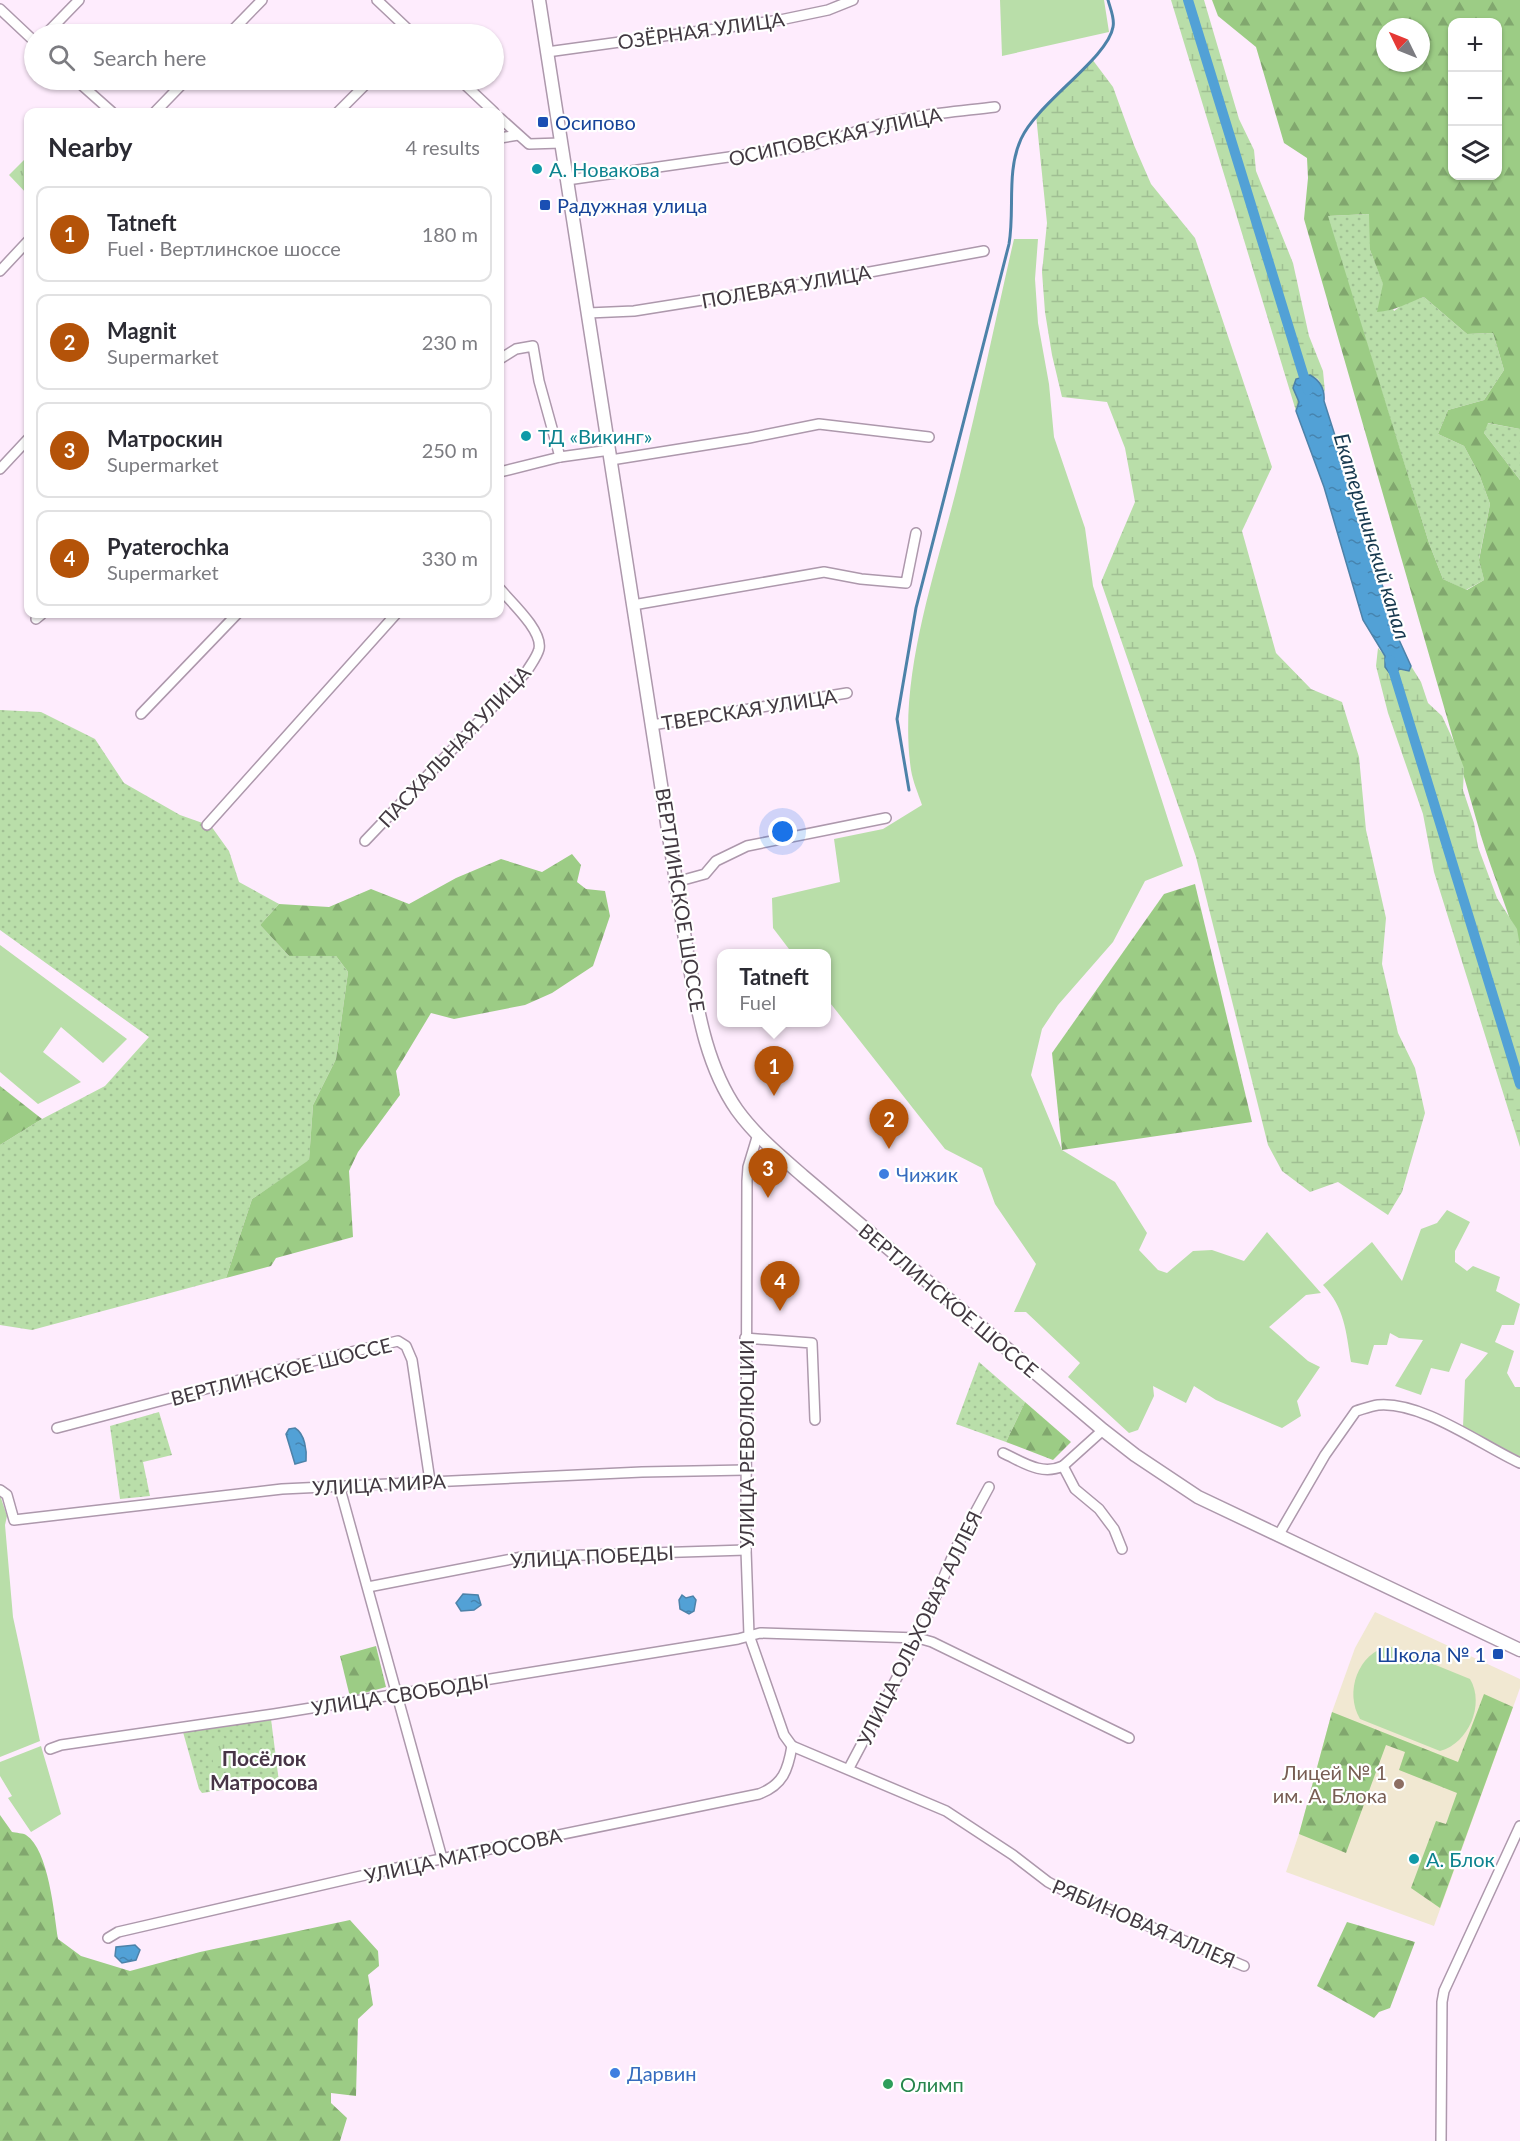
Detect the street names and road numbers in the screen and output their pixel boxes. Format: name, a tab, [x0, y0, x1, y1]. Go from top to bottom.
street label: ОЗЁРНАЯ УЛИЦА	[616, 6, 786, 54]
street label: ОСИПОВСКАЯ УЛИЦА	[726, 102, 944, 170]
street label: ПОЛЕВАЯ УЛИЦА	[700, 259, 873, 313]
street label: ПАСХАЛЬНАЯ УЛИЦА	[373, 660, 535, 832]
street label: ТВЕРСКАЯ УЛИЦА	[660, 683, 839, 735]
street label: ВЕРТЛИНСКОЕ ШОССЕ	[651, 786, 711, 1014]
street label: ВЕРТЛИНСКОЕ ШОССЕ	[854, 1218, 1044, 1382]
street label: ВЕРТЛИНСКОЕ ШОССЕ	[168, 1332, 394, 1410]
street label: УЛИЦА РЕВОЛЮЦИИ	[734, 1340, 758, 1549]
street label: УЛИЦА МИРА	[312, 1468, 447, 1499]
street label: УЛИЦА ОЛЬХОВАЯ АЛЛЕЯ	[852, 1507, 986, 1749]
street label: УЛИЦА ПОБЕДЫ	[510, 1540, 674, 1572]
street label: УЛИЦА СВОБОДЫ	[310, 1668, 490, 1720]
street label: УЛИЦА МАТРОСОВА	[362, 1822, 564, 1888]
street label: РЯБИНОВАЯ АЛЛЕЯ	[1049, 1874, 1239, 1972]

